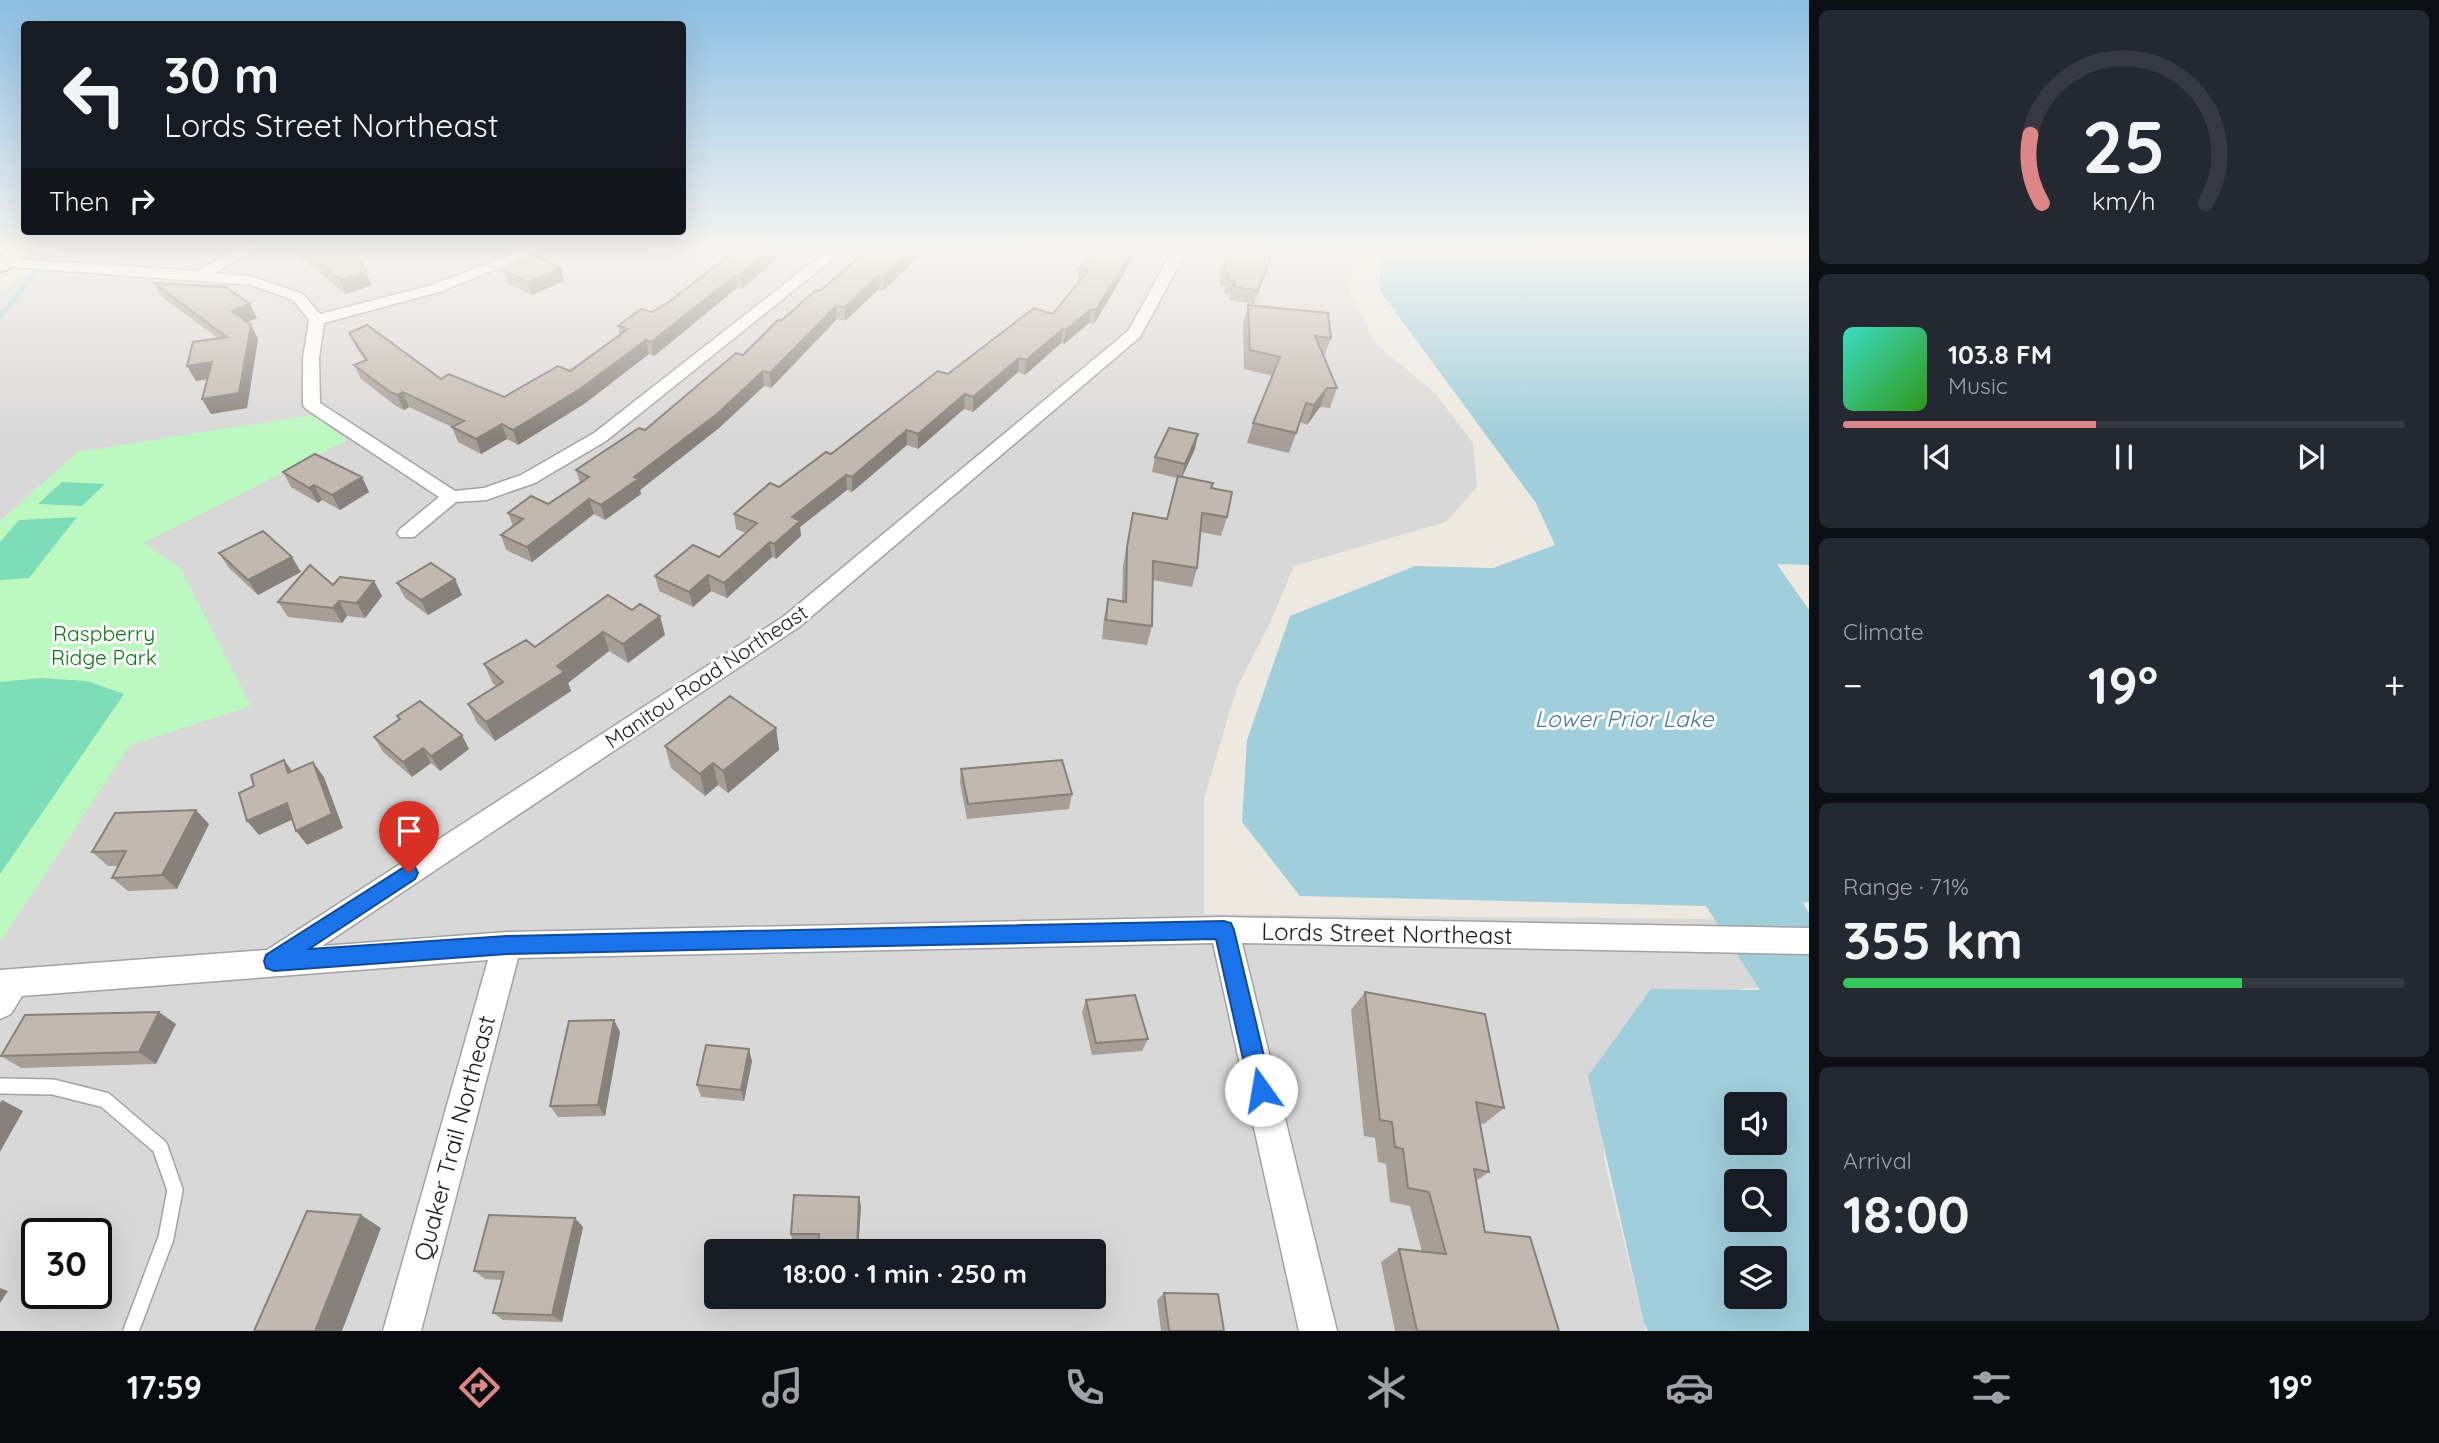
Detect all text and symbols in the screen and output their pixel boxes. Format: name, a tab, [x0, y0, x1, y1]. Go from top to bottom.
text: 30 m	[164, 44, 279, 105]
icon: left	[49, 49, 140, 140]
text: 25	[2082, 100, 2166, 191]
text: Lords Street Northeast	[164, 105, 499, 145]
icon: right	[123, 182, 161, 220]
text: Then	[49, 185, 109, 218]
text: km/h	[2092, 185, 2156, 216]
text: 103.8 FM	[1948, 338, 2052, 371]
text: Music	[1948, 371, 2008, 400]
icon: previous	[1918, 438, 1956, 476]
icon: pause	[2105, 438, 2143, 476]
icon: next	[2292, 438, 2330, 476]
street label: Manitou Road Northeast	[600, 598, 812, 754]
text: Climate	[1843, 617, 1924, 646]
park label: Raspberry Ridge Park	[51, 620, 157, 670]
text: 19°	[2088, 652, 2158, 717]
text: −	[1843, 661, 1863, 709]
text: +	[2384, 661, 2405, 709]
water label: Lower Prior Lake	[1534, 704, 1715, 733]
pin	[379, 801, 439, 873]
icon: arrive	[390, 812, 428, 850]
text: Range · 71%	[1843, 872, 1969, 901]
text: 355 km	[1843, 907, 2023, 972]
street label: Lords Street Northeast	[1261, 916, 1513, 950]
street label: Quaker Trail Northeast	[407, 1012, 501, 1264]
position arrow	[1224, 1053, 1298, 1127]
map controls	[1724, 1092, 1787, 1309]
button: sound	[1724, 1092, 1787, 1155]
text: Arrival	[1843, 1146, 1912, 1175]
button: search	[1724, 1169, 1787, 1232]
text: 18:00	[1843, 1181, 1970, 1246]
speed limit sign: 30	[21, 1218, 112, 1309]
button: layers	[1724, 1246, 1787, 1309]
text: 18:00 · 1 min · 250 m	[783, 1257, 1027, 1290]
icon: directions	[455, 1363, 504, 1412]
icon: music	[758, 1363, 807, 1412]
icon: phone	[1060, 1363, 1109, 1412]
icon: climate	[1362, 1363, 1411, 1412]
icon: car	[1665, 1363, 1714, 1412]
icon: filters	[1967, 1363, 2016, 1412]
text: 17:59	[127, 1367, 202, 1407]
text: 19°	[2269, 1367, 2312, 1407]

